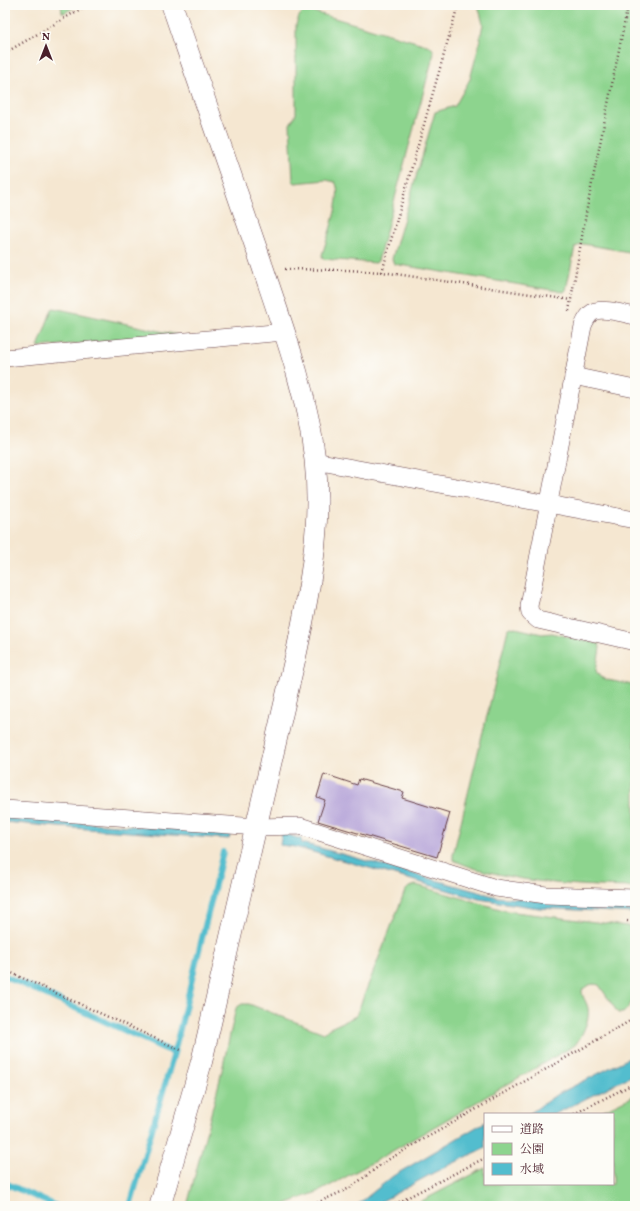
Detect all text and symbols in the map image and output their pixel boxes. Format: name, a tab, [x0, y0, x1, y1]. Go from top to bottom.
north arrow	[26, 26, 66, 66]
text: N	[42, 30, 50, 45]
legend	[484, 1113, 614, 1185]
text: 道路	[520, 1122, 544, 1138]
text: 公園	[520, 1142, 544, 1158]
text: 水域	[520, 1162, 544, 1178]

